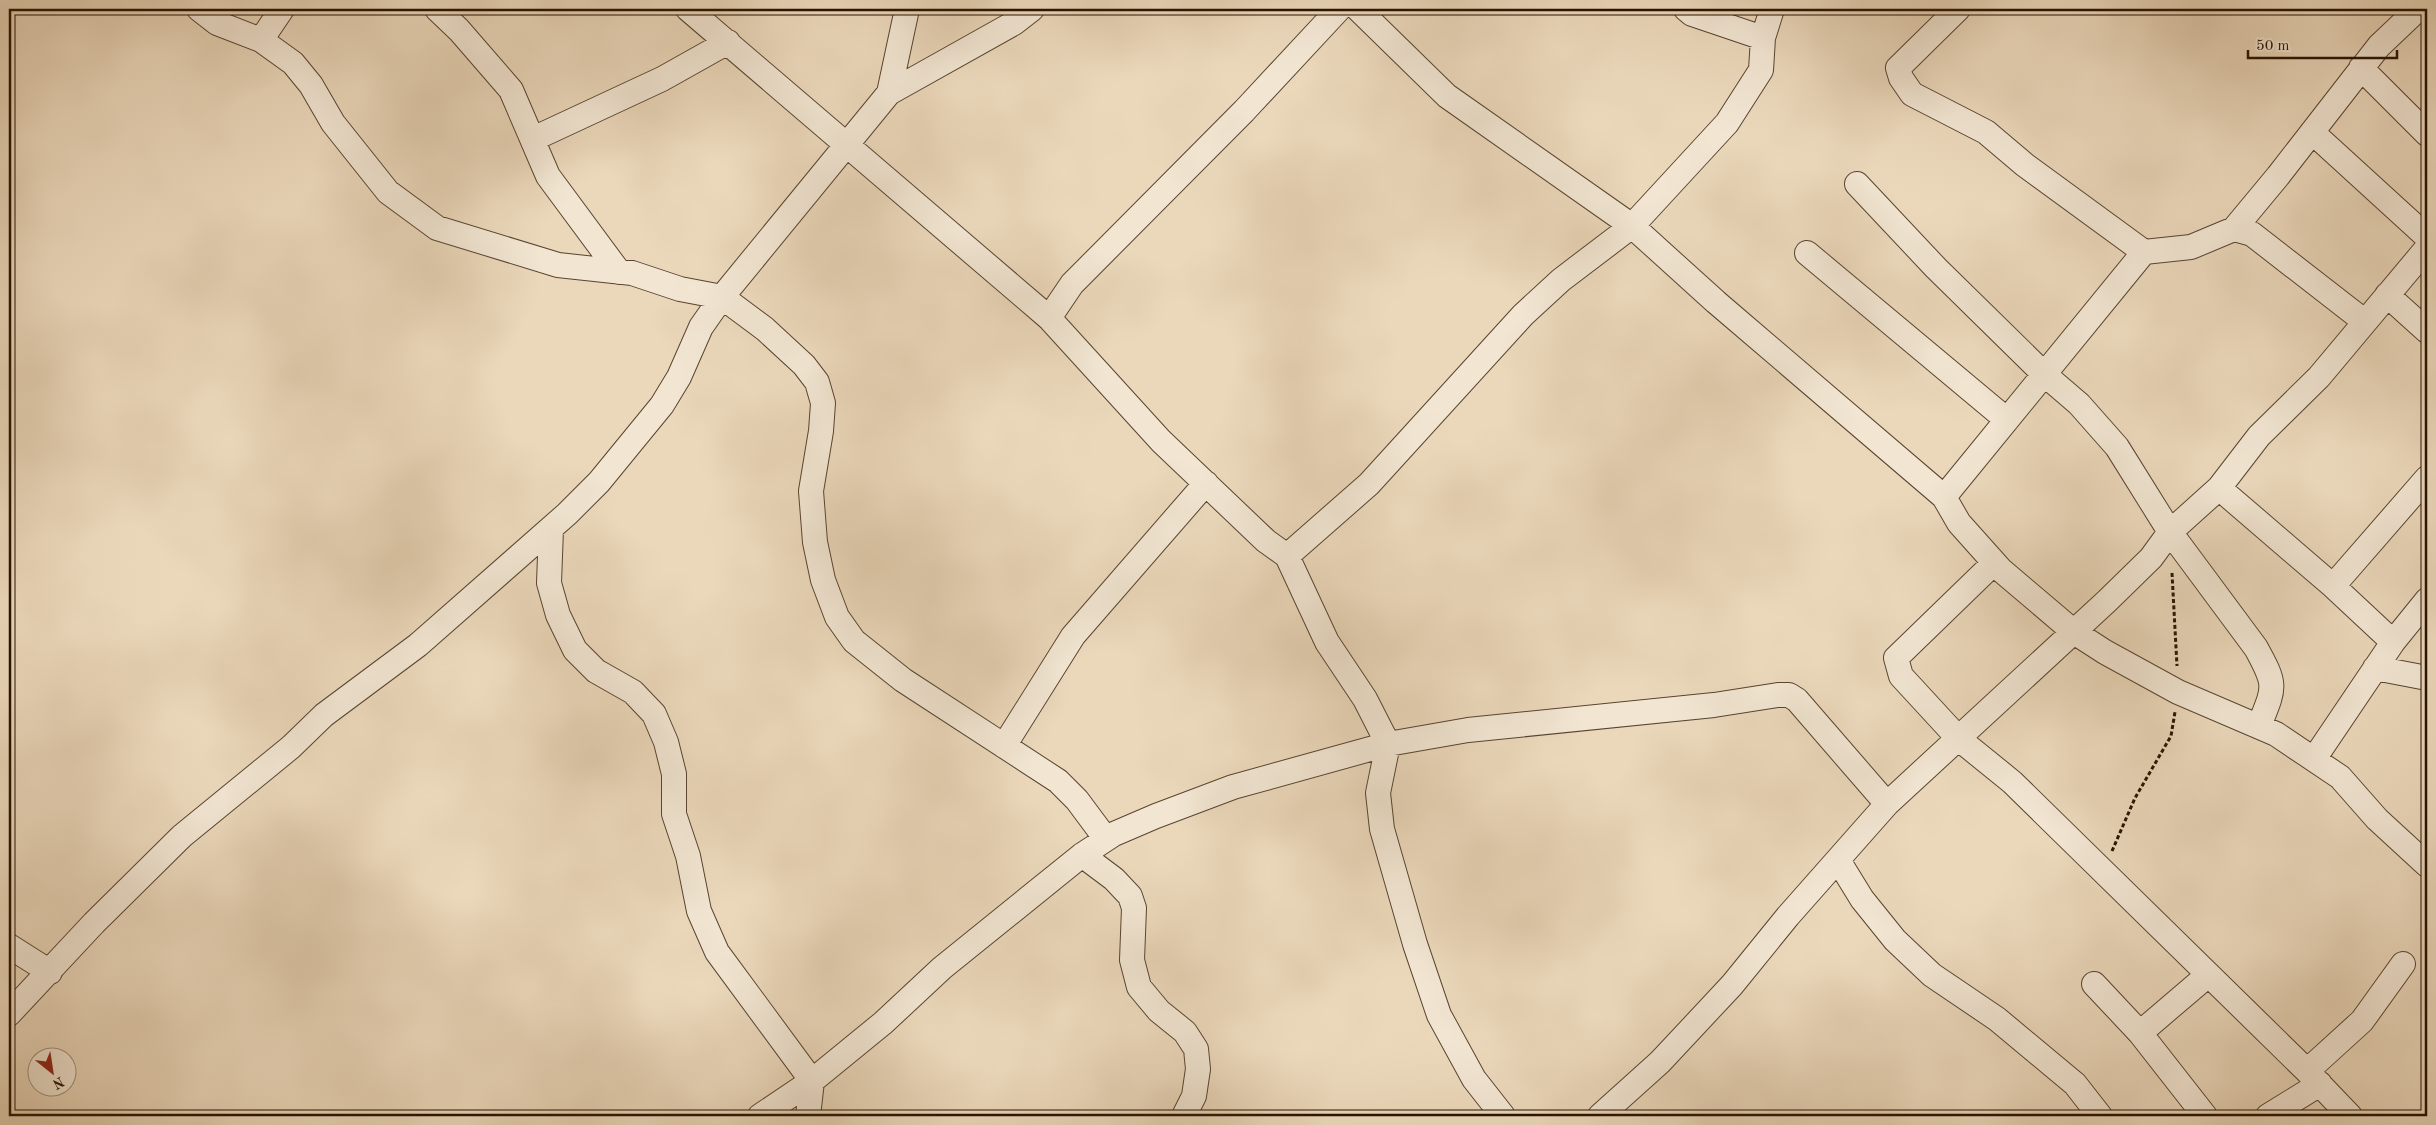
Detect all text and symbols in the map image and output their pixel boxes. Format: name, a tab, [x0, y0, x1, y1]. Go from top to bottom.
scale bar	[2248, 28, 2397, 60]
text: 50 m	[2256, 39, 2290, 54]
north arrow	[28, 1048, 78, 1098]
text: N	[50, 1074, 66, 1091]

